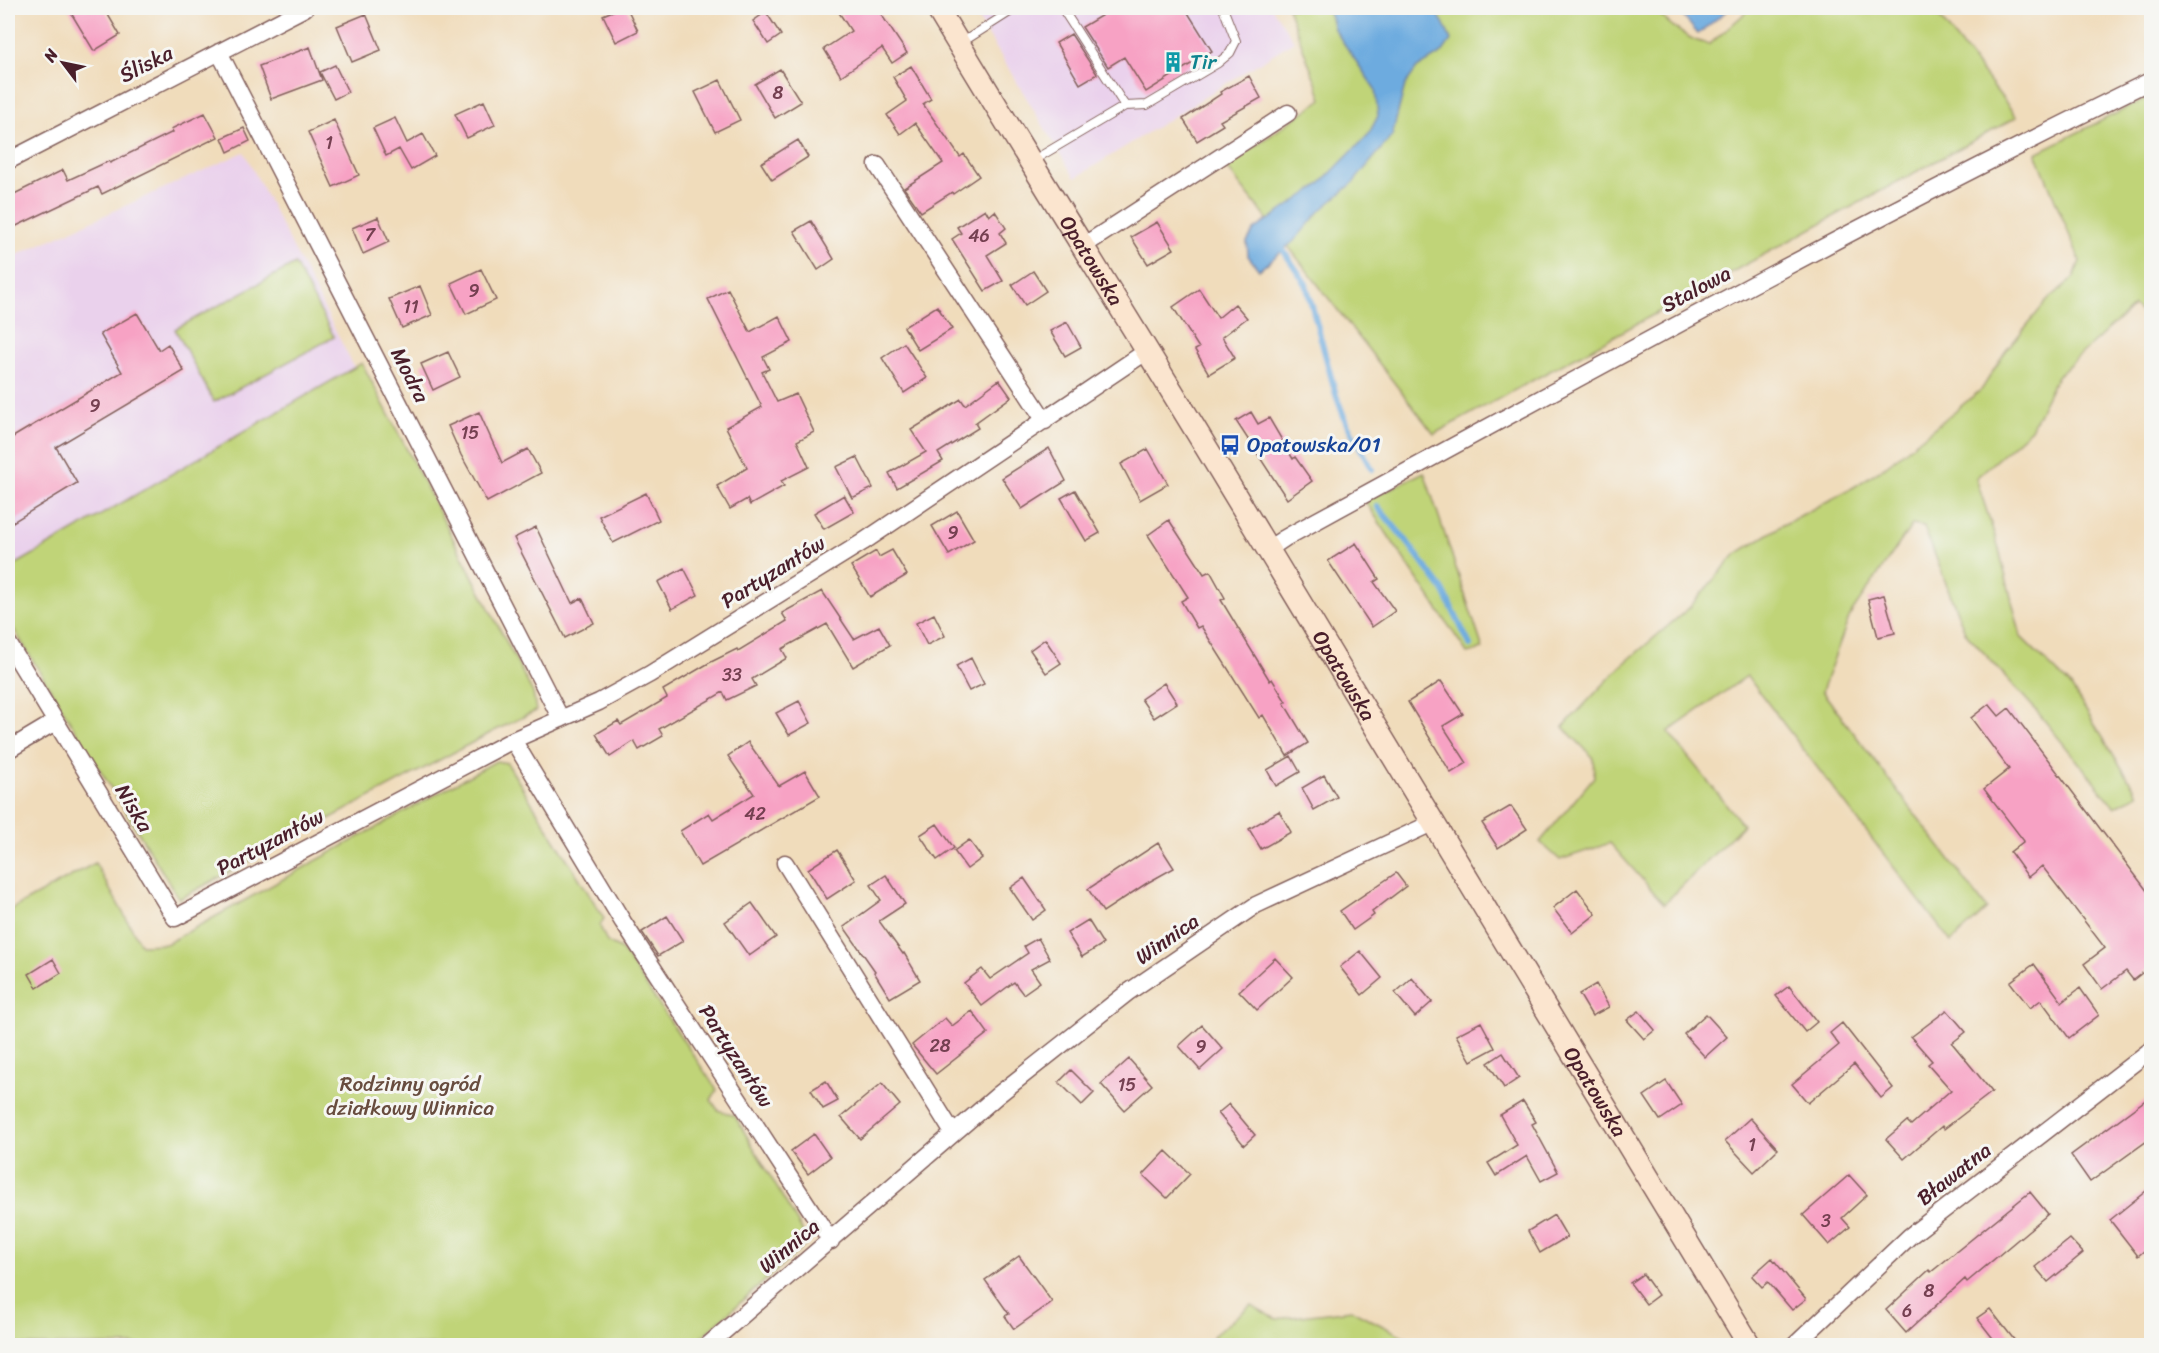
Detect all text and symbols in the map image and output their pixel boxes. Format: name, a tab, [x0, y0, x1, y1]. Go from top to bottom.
north arrow	[33, 33, 93, 93]
street label: Śliska	[112, 34, 180, 94]
text: N	[35, 42, 66, 69]
place label: Tir	[1190, 43, 1217, 81]
building icon: Tir	[1161, 50, 1185, 74]
house number: 8	[773, 77, 784, 109]
house number: 1	[325, 127, 333, 159]
street label: Opatowska	[1049, 208, 1134, 314]
house number: 7	[365, 219, 377, 251]
house number: 46	[968, 220, 990, 252]
street label: Stalowa	[1654, 254, 1738, 323]
house number: 9	[468, 275, 480, 307]
house number: 11	[403, 291, 419, 323]
street label: Modra	[380, 341, 440, 410]
house number: 9	[89, 390, 101, 422]
house number: 15	[461, 417, 479, 449]
place label: Opatowska/01	[1247, 426, 1381, 464]
bus stop icon: Opatowska/01	[1218, 433, 1242, 457]
house number: 9	[947, 517, 959, 549]
street label: Partyzantów	[713, 525, 833, 619]
street label: Opatowska	[1302, 623, 1387, 729]
house number: 33	[722, 659, 742, 691]
street label: Niska	[104, 776, 164, 840]
street label: Partyzantów	[209, 797, 331, 886]
house number: 42	[744, 798, 766, 830]
street label: Winnica	[1127, 903, 1208, 975]
street label: Partyzantów	[688, 996, 784, 1116]
house number: 28	[929, 1030, 951, 1062]
house number: 9	[1195, 1031, 1207, 1063]
street label: Opatowska	[1553, 1039, 1638, 1145]
park label: Rodzinny ogród działkowy Winnica	[326, 1065, 495, 1127]
house number: 15	[1118, 1069, 1136, 1101]
house number: 1	[1748, 1129, 1756, 1161]
street label: Bławatna	[1908, 1132, 2000, 1216]
house number: 3	[1821, 1205, 1831, 1237]
street label: Winnica	[749, 1208, 829, 1284]
house number: 8	[1924, 1275, 1935, 1307]
house number: 6	[1902, 1295, 1912, 1327]

